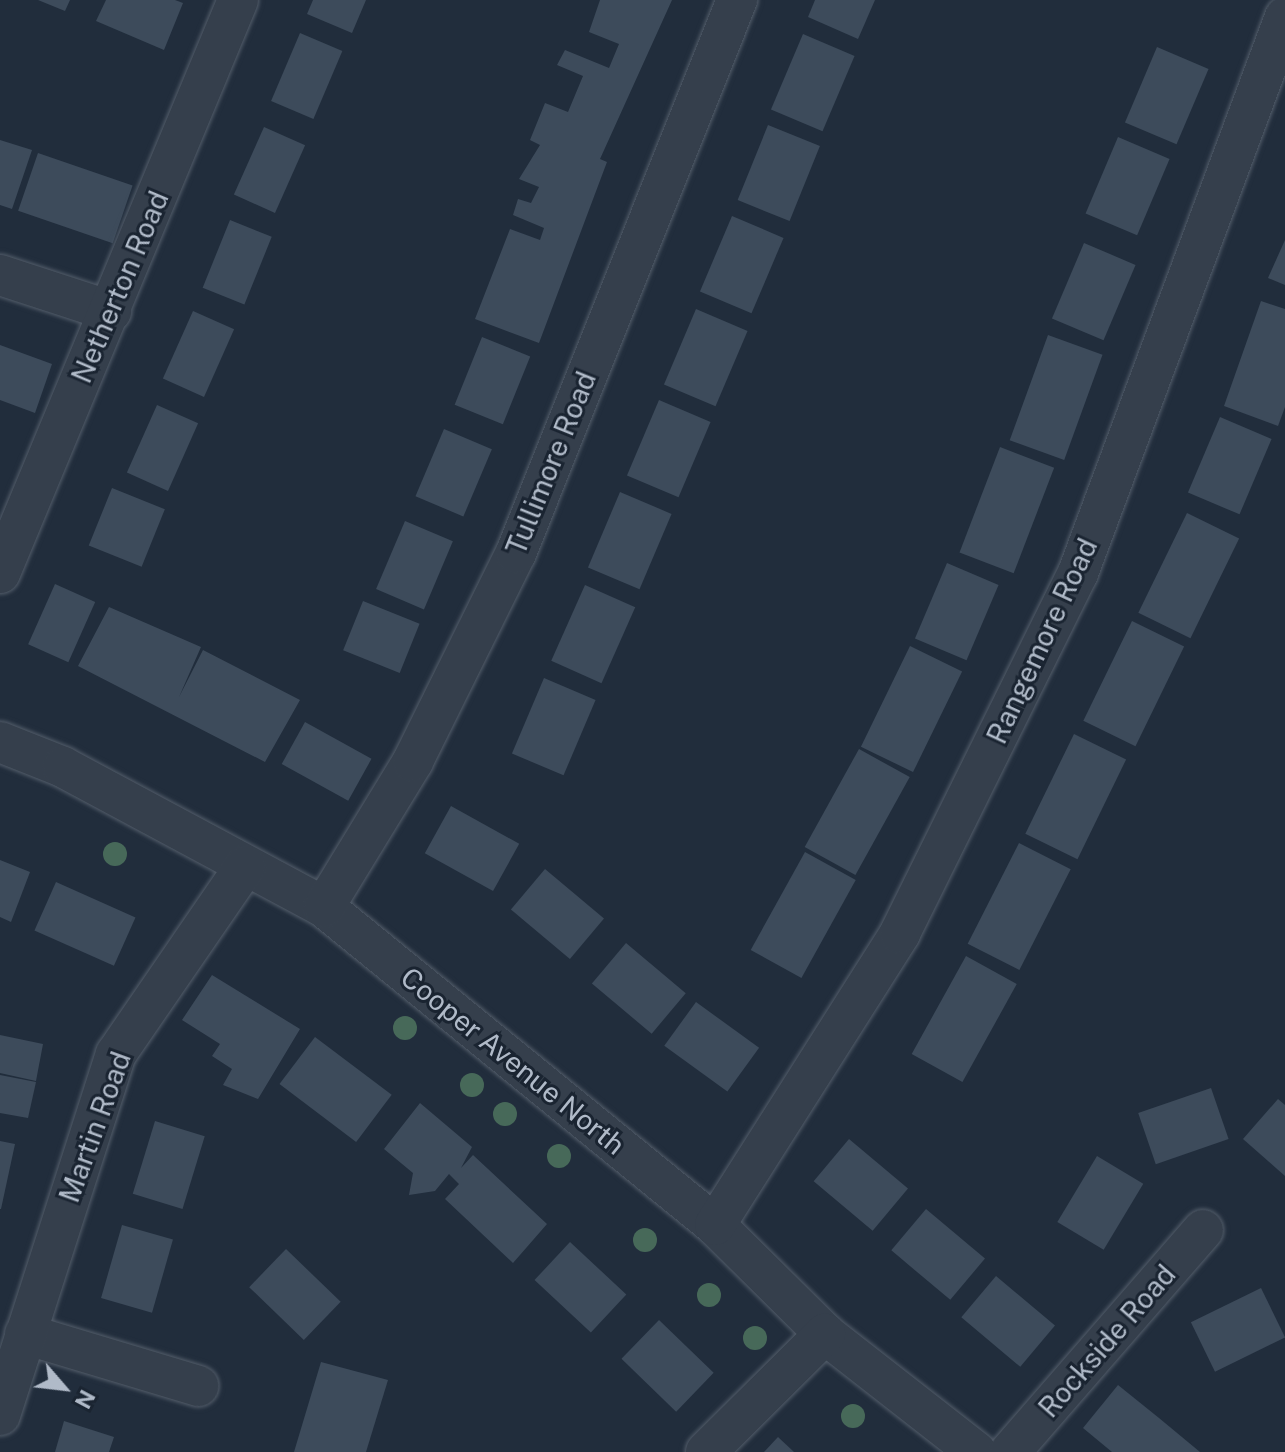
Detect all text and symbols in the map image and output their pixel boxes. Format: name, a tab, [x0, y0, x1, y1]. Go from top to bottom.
street label: Netherton Road	[64, 186, 176, 388]
street label: Tullimore Road	[499, 366, 603, 560]
street label: Rangemore Road	[980, 533, 1104, 749]
street label: Cooper Avenue North	[394, 960, 632, 1162]
street label: Martin Road	[52, 1047, 138, 1207]
street label: Rockside Road	[1032, 1258, 1182, 1424]
north arrow	[24, 1348, 104, 1428]
text: N	[70, 1386, 101, 1413]

